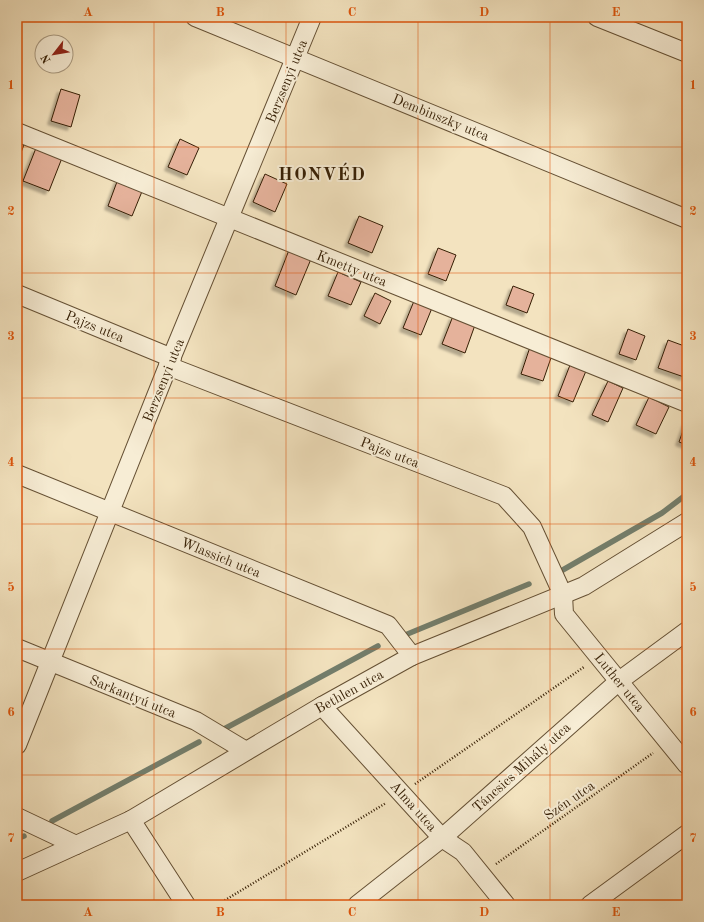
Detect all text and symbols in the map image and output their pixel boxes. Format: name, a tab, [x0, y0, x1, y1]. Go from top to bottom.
text: A	[83, 6, 93, 19]
text: B	[215, 6, 225, 19]
text: C	[348, 6, 356, 19]
text: D	[479, 6, 489, 19]
text: E	[612, 6, 621, 19]
north arrow	[34, 34, 74, 74]
street label: Berzsenyi utca	[264, 38, 310, 125]
text: N	[40, 51, 54, 65]
text: 1	[7, 79, 15, 92]
text: 1	[689, 79, 697, 92]
street label: Dembinszky utca	[390, 92, 491, 144]
district label: HONVÉD	[278, 162, 366, 184]
text: 2	[7, 205, 15, 218]
text: 2	[689, 205, 697, 218]
street label: Kmetty utca	[314, 248, 389, 289]
street label: Pajzs utca	[63, 309, 126, 345]
text: 3	[7, 330, 15, 343]
text: 3	[689, 330, 697, 343]
street label: Berzsenyi utca	[141, 337, 187, 424]
street label: Pajzs utca	[358, 435, 421, 471]
text: 4	[7, 456, 15, 469]
text: 4	[689, 456, 697, 469]
street label: Wlassich utca	[179, 536, 263, 580]
text: 5	[7, 581, 15, 594]
text: 5	[689, 581, 697, 594]
street label: Luther utca	[591, 651, 647, 715]
street label: Bethlen utca	[313, 667, 386, 716]
street label: Sarkantyú utca	[87, 673, 178, 721]
text: 6	[7, 706, 15, 719]
text: 6	[689, 706, 697, 719]
street label: Táncsics Mihály utca	[470, 720, 573, 815]
street label: Szén utca	[542, 778, 597, 823]
street label: Alma utca	[387, 779, 439, 834]
text: 7	[7, 832, 15, 845]
text: 7	[689, 832, 697, 845]
text: A	[83, 906, 93, 919]
text: B	[215, 906, 225, 919]
text: C	[348, 906, 356, 919]
text: D	[479, 906, 489, 919]
text: E	[612, 906, 621, 919]

